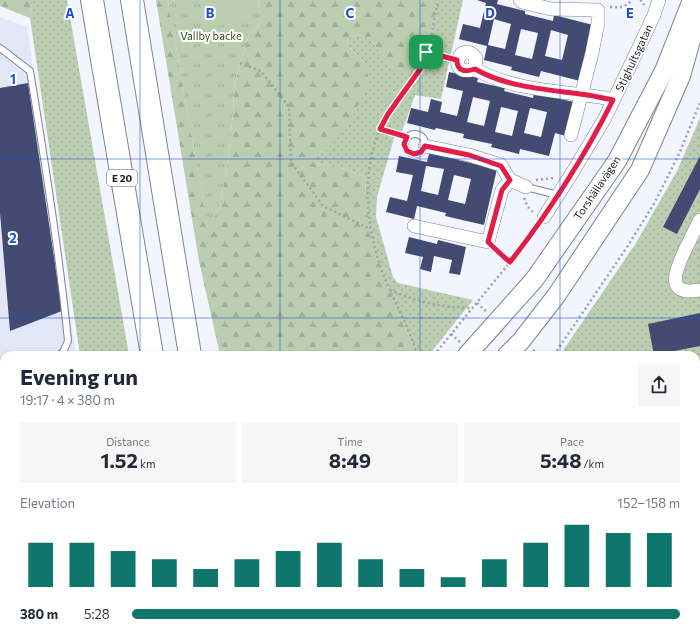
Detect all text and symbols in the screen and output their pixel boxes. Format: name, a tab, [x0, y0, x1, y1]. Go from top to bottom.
text: A	[65, 5, 75, 21]
text: B	[206, 5, 215, 21]
text: C	[346, 5, 355, 21]
text: D	[485, 5, 495, 21]
text: E	[626, 5, 634, 21]
street label: Stighultsgatan	[612, 22, 655, 93]
park label: Vallby backe	[180, 29, 242, 42]
pin	[409, 35, 443, 69]
icon: arrive	[415, 41, 437, 63]
text: 1	[10, 71, 16, 87]
street label: Torshällavägen	[570, 153, 623, 222]
road number: E 20	[107, 170, 137, 186]
text: 2	[9, 230, 17, 246]
text: Evening run	[20, 363, 138, 390]
button: share	[638, 364, 680, 406]
text: 19:17 · 4 × 380 m	[20, 392, 115, 408]
text: Distance	[106, 435, 150, 448]
text: Time	[337, 435, 363, 448]
text: Pace	[560, 435, 584, 448]
text: 1.52	[100, 448, 138, 472]
text: 8:49	[329, 448, 371, 472]
text: 5:48	[540, 448, 582, 472]
text: km	[138, 457, 156, 470]
text: /km	[582, 457, 604, 470]
text: Elevation	[20, 495, 75, 511]
text: 152–158 m	[617, 495, 680, 511]
text: 380 m	[20, 606, 58, 622]
text: 5:28	[84, 606, 110, 622]

